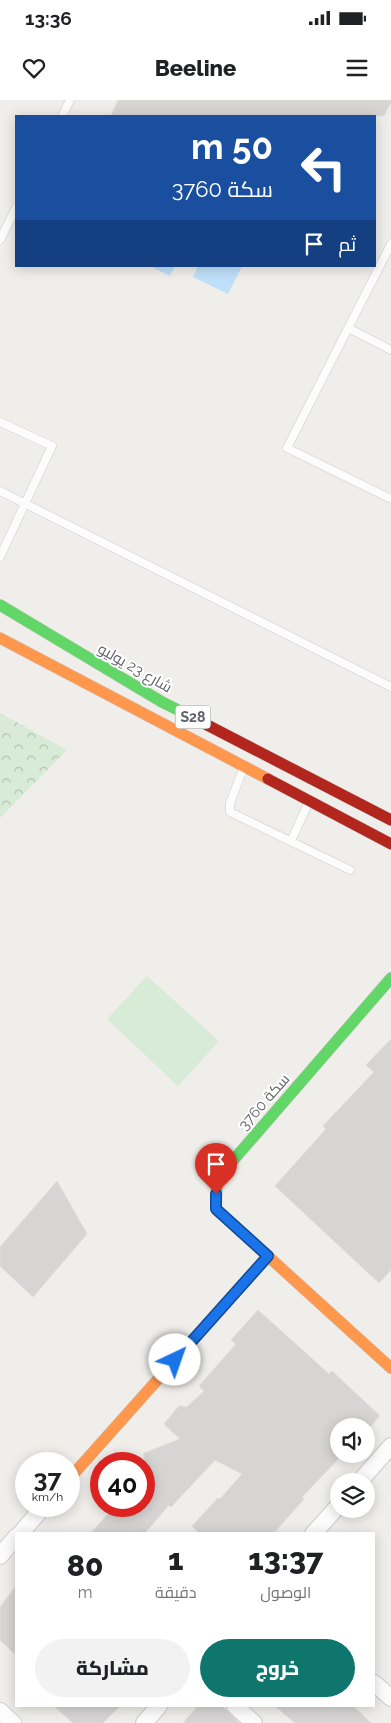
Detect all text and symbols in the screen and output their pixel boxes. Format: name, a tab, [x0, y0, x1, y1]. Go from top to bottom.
text: 13:36	[25, 7, 72, 29]
icon: heart	[20, 54, 48, 82]
icon: menu	[343, 54, 371, 82]
text: Beeline	[155, 55, 236, 81]
text: 50 m	[191, 126, 273, 167]
icon: left	[291, 135, 356, 200]
text: سكة 3760	[172, 176, 273, 202]
icon: arrive	[300, 230, 328, 258]
text: ثم	[338, 233, 356, 255]
street label: شارع 23 يوليو	[94, 640, 175, 698]
road number: S28	[176, 706, 210, 728]
street label: سكة 3760	[235, 1070, 293, 1134]
pin	[195, 1143, 237, 1194]
icon: arrive	[202, 1150, 230, 1178]
position arrow	[148, 1333, 200, 1385]
map controls	[330, 1418, 375, 1518]
button: sound	[330, 1418, 375, 1463]
speed limit sign: 40	[90, 1452, 155, 1517]
text: 37	[34, 1463, 61, 1493]
button: layers	[330, 1473, 375, 1518]
text: km/h	[32, 1490, 63, 1504]
text: 1	[168, 1542, 184, 1577]
text: 13:37	[248, 1542, 323, 1577]
text: 80	[67, 1548, 103, 1583]
text: m	[78, 1583, 92, 1602]
text: دقيقة	[155, 1583, 197, 1602]
text: الوصول	[260, 1583, 311, 1602]
button: مشاركة	[35, 1639, 190, 1697]
button: خروج	[200, 1639, 355, 1697]

